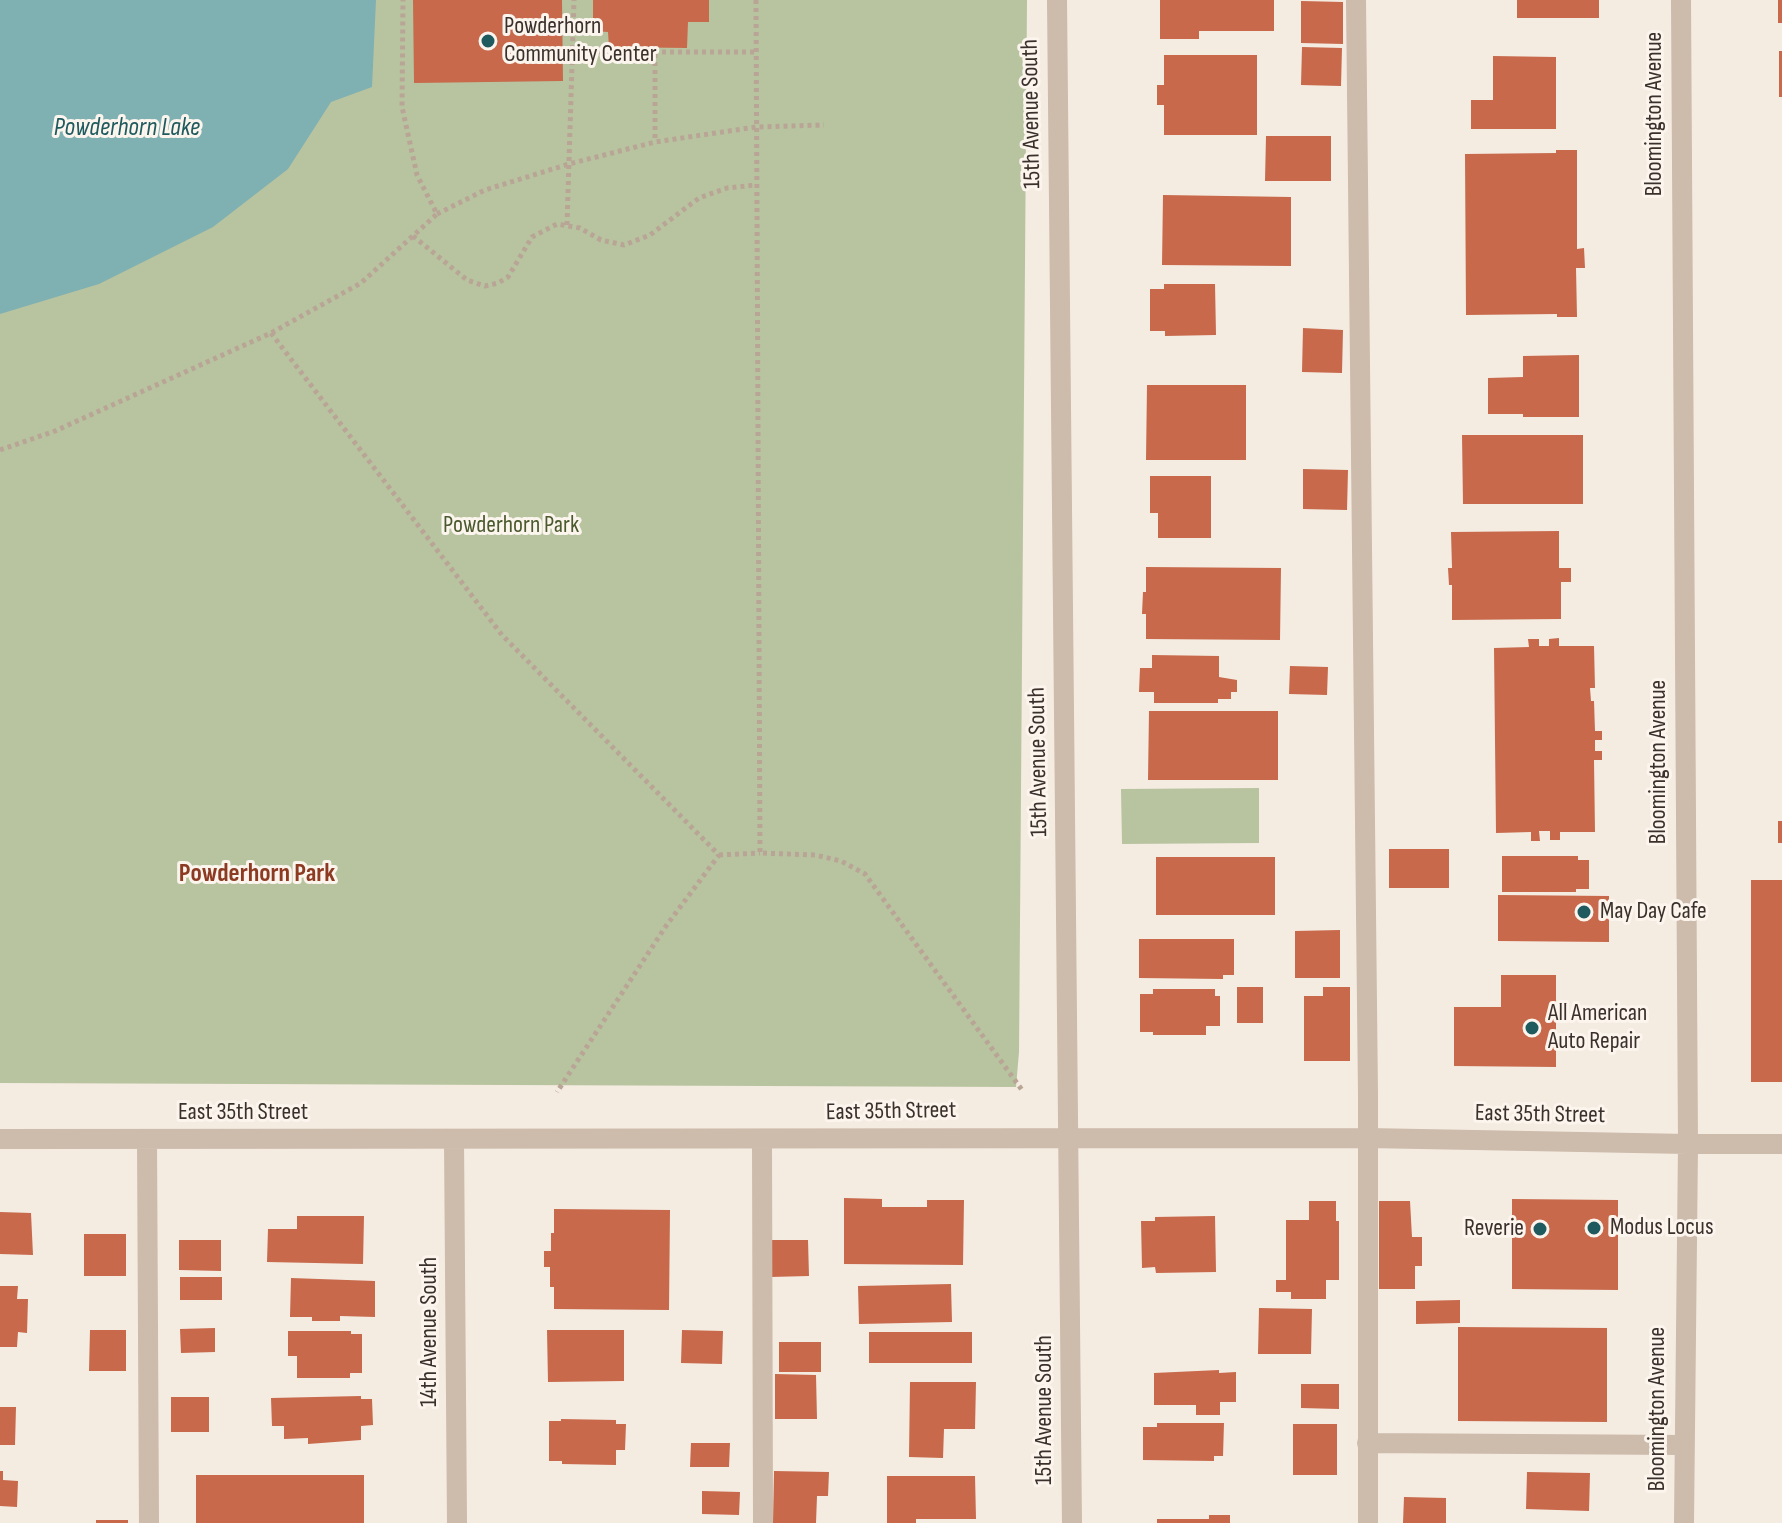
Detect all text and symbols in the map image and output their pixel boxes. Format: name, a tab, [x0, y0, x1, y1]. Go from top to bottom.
place label: Powderhorn Community Center	[504, 13, 657, 69]
marker: Powderhorn Community Center	[479, 32, 497, 50]
street label: Bloomington Avenue	[1641, 32, 1669, 196]
street label: 15th Avenue South	[1016, 39, 1048, 189]
water label: Powderhorn Lake	[54, 112, 200, 144]
park label: Powderhorn Park	[443, 512, 579, 540]
street label: Bloomington Avenue	[1645, 680, 1673, 844]
street label: 15th Avenue South	[1023, 687, 1055, 837]
district label: Powderhorn Park	[179, 858, 335, 890]
place label: May Day Cafe	[1600, 898, 1707, 926]
marker: May Day Cafe	[1575, 903, 1593, 921]
place label: All American Auto Repair	[1548, 1000, 1647, 1056]
marker: All American Auto Repair	[1523, 1019, 1541, 1037]
street label: East 35th Street	[826, 1096, 956, 1128]
street label: East 35th Street	[178, 1099, 308, 1127]
street label: East 35th Street	[1475, 1099, 1605, 1131]
place label: Modus Locus	[1610, 1214, 1714, 1242]
place label: Reverie	[1464, 1215, 1524, 1243]
marker: Modus Locus	[1585, 1219, 1603, 1237]
marker: Reverie	[1531, 1220, 1549, 1238]
street label: 14th Avenue South	[416, 1257, 444, 1407]
street label: Bloomington Avenue	[1644, 1327, 1672, 1491]
street label: 15th Avenue South	[1031, 1335, 1059, 1485]

